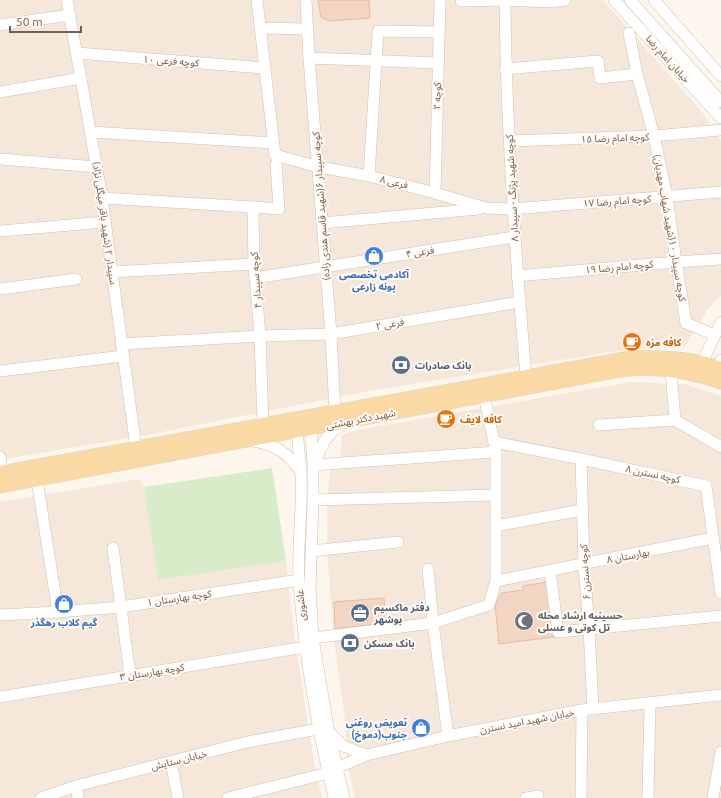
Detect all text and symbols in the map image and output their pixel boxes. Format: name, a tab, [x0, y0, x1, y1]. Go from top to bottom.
scale bar	[10, 8, 81, 34]
text: 50 m	[16, 15, 43, 28]
street label: خیابان امام رضا	[642, 33, 692, 87]
street label: کوچه فرعی ۱۰	[143, 54, 200, 70]
street label: کوچه ۲	[431, 81, 444, 110]
street label: کوچه سپیدار ۶(شهید قاسم هندی زاده)	[310, 130, 334, 281]
street label: کوچه امام رضا ۱۵	[581, 131, 650, 148]
street label: کوچه شهید پژنگ - سپیدار ۸	[504, 133, 521, 242]
street label: کوچه سپیدار ۱۰(شهید شهاب مهدیان)	[651, 154, 689, 304]
street label: سپیدار ۲ (شهید باقر میگلی نژاد)	[90, 161, 119, 286]
street label: فرعی ۸	[379, 173, 410, 192]
street label: کوچه امام رضا ۱۷	[582, 193, 653, 212]
street label: فرعی ۴	[405, 244, 436, 261]
shop icon: آکادمی تخصصی پونه زارعی	[363, 245, 385, 267]
street label: کوچه سپیدار ۴	[248, 250, 265, 309]
street label: کوچه امام رضا ۱۹	[584, 258, 655, 278]
place label: آکادمی تخصصی پونه زارعی	[339, 269, 410, 293]
street label: فرعی ۲	[375, 316, 406, 333]
cafe icon: کافه مزه	[621, 331, 643, 353]
place label: کافه مزه	[646, 336, 682, 349]
bank icon: بانک صادرات	[390, 354, 412, 376]
place label: بانک صادرات	[415, 360, 471, 372]
street label: شهید دکتر بهشتی	[325, 407, 397, 432]
cafe icon: کافه لایف	[435, 408, 457, 430]
place label: کافه لایف	[460, 413, 502, 426]
street label: کوچه نسترن ۸	[624, 463, 682, 486]
street label: کوچه نسترن ۶	[578, 543, 593, 600]
street label: بهارستان ۸	[606, 546, 651, 567]
street label: کوچه بهارستان ۱	[146, 588, 213, 609]
street label: عاشوری	[294, 589, 309, 621]
shop icon: گیم کلاب رهگذر	[53, 593, 75, 615]
place label: دفتر ماکسیم بوشهر	[373, 601, 430, 626]
office icon: دفتر ماکسیم بوشهر	[349, 602, 371, 624]
mosque icon: حسینیه ارشاد محله تل کوتی و عسلی	[513, 610, 535, 632]
place label: حسینیه ارشاد محله تل کوتی و عسلی	[538, 610, 623, 634]
place label: گیم کلاب رهگذر	[30, 617, 98, 630]
bank icon: بانک مسکن	[339, 632, 361, 654]
place label: بانک مسکن	[364, 638, 415, 650]
street label: کوچه بهارستان ۳	[119, 661, 186, 684]
street label: خیابان شهید امید نسترن	[479, 706, 576, 737]
place label: تعويض روغنی جنوب(دموخ)	[346, 717, 408, 743]
shop icon: تعويض روغنی جنوب(دموخ)	[410, 717, 432, 739]
street label: خیابان ستایش	[150, 748, 208, 772]

